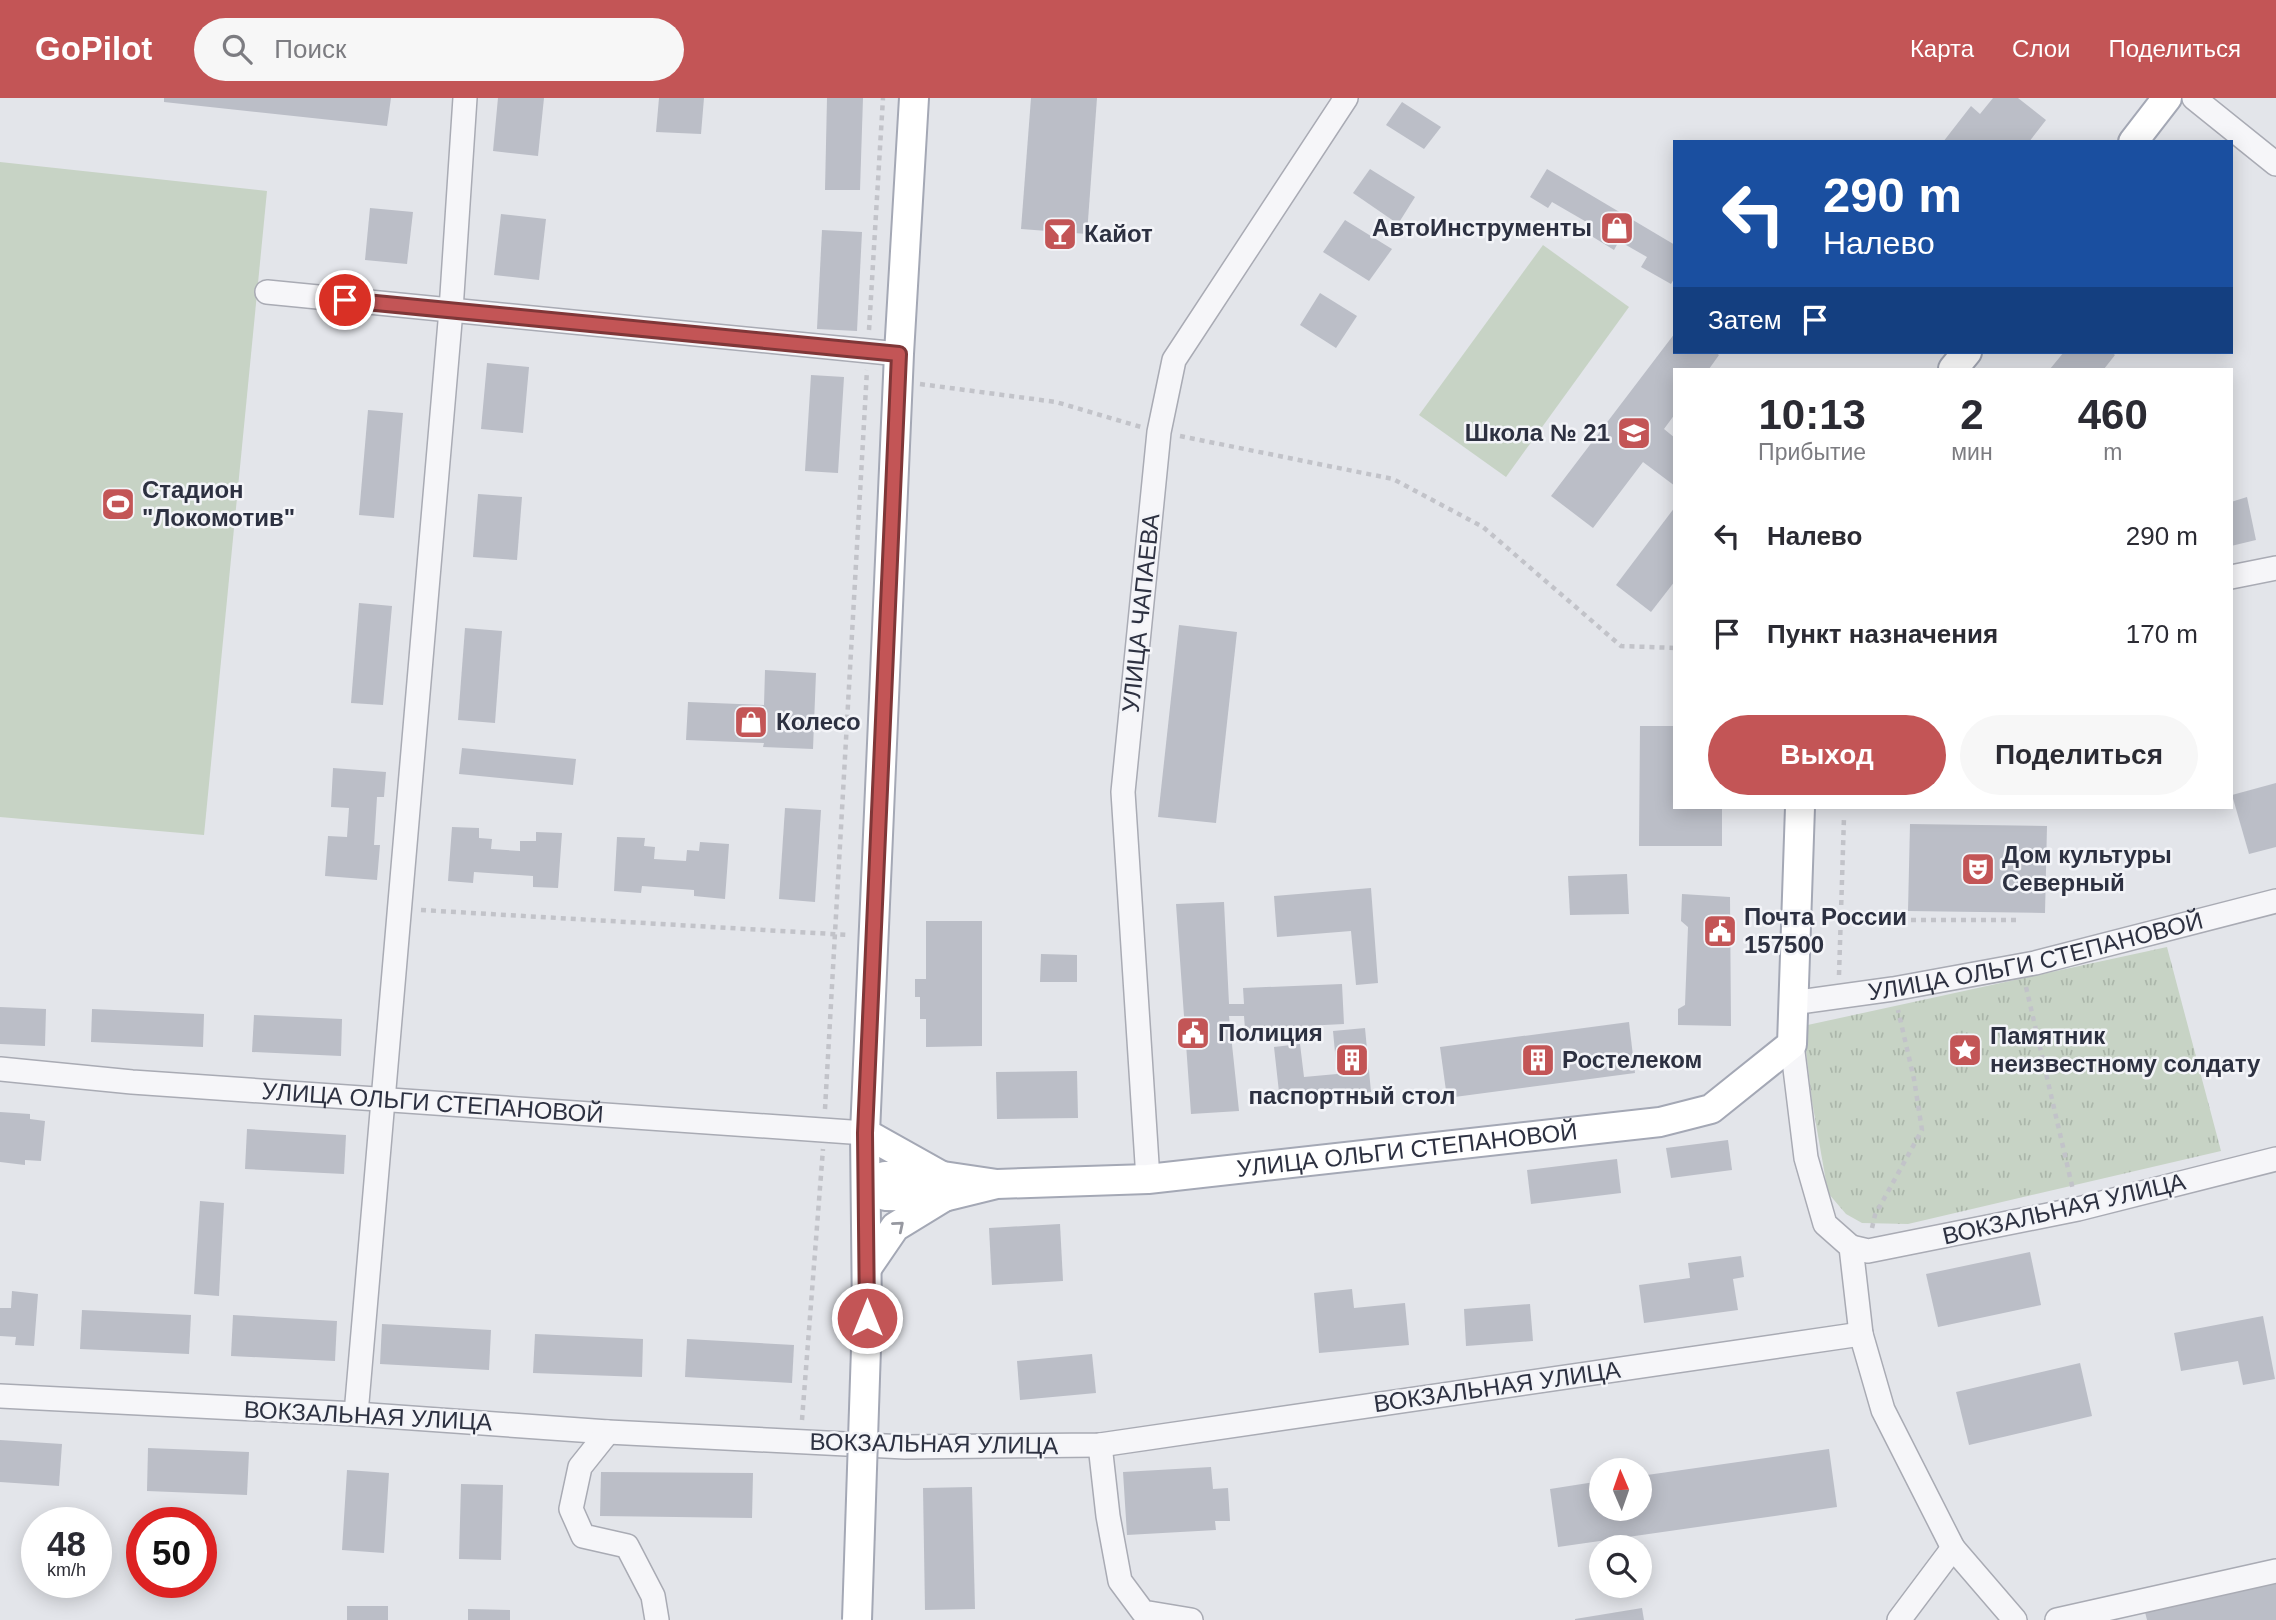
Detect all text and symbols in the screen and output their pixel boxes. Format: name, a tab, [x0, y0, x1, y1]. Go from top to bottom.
search box	[194, 18, 684, 81]
text: GoPilot	[35, 30, 152, 67]
icon: search	[218, 30, 256, 68]
text: Поиск	[274, 34, 346, 64]
text: Карта	[1910, 35, 1974, 62]
text: Слои	[2012, 35, 2070, 62]
text: Поделиться	[2108, 35, 2241, 62]
icon: left	[1708, 168, 1799, 259]
text: 290 m	[1823, 168, 1962, 222]
shop icon: АвтоИнструменты	[1598, 209, 1636, 247]
place label: АвтоИнструменты	[1372, 214, 1592, 241]
bar icon: Кайот	[1041, 215, 1079, 253]
place label: Кайот	[1084, 220, 1153, 247]
text: Налево	[1823, 225, 1935, 261]
pin	[315, 270, 375, 330]
icon: arrive	[326, 281, 364, 319]
icon: arrive	[1796, 301, 1834, 339]
text: Затем	[1708, 305, 1782, 335]
text: 10:13	[1758, 391, 1866, 438]
text: 2	[1960, 391, 1984, 438]
text: 460	[2078, 391, 2148, 438]
school or university icon: Школа № 21	[1615, 414, 1653, 452]
place label: Школа № 21	[1465, 419, 1610, 446]
text: Прибытие	[1758, 439, 1866, 465]
text: мин	[1951, 439, 1993, 465]
text: m	[2103, 439, 2122, 465]
place label: Стадион "Локомотив"	[142, 476, 295, 531]
sports icon: Стадион "Локомотив"	[99, 485, 137, 523]
street label: УЛИЦА ЧАПАЕВА	[1117, 512, 1164, 714]
icon: left	[1708, 517, 1746, 555]
text: Налево	[1767, 521, 1862, 551]
text: 290 m	[2126, 521, 2198, 551]
icon: arrive	[1708, 615, 1746, 653]
text: Пункт назначения	[1767, 619, 1998, 649]
text: 170 m	[2126, 619, 2198, 649]
shop icon: Колесо	[732, 703, 770, 741]
place label: Колесо	[776, 708, 861, 735]
button: Выход	[1708, 715, 1946, 795]
button: Поделиться	[1960, 715, 2198, 795]
place label: Дом культуры Северный	[2002, 841, 2172, 896]
theatre icon: Дом культуры Северный	[1959, 850, 1997, 888]
place label: Почта России 157500	[1744, 903, 1907, 958]
street label: УЛИЦА ОЛЬГИ СТЕПАНОВОЙ	[1866, 906, 2206, 1005]
public building icon: Почта России 157500	[1701, 912, 1739, 950]
public building icon: Полиция	[1174, 1014, 1212, 1052]
place label: Полиция	[1218, 1019, 1323, 1046]
place label: Памятник неизвестному солдату	[1990, 1022, 2261, 1077]
place icon: Памятник неизвестному солдату	[1946, 1031, 1984, 1069]
building icon: паспортный стол	[1333, 1041, 1371, 1079]
building icon: Ростелеком	[1519, 1041, 1557, 1079]
place label: Ростелеком	[1562, 1046, 1702, 1073]
street label: УЛИЦА ОЛЬГИ СТЕПАНОВОЙ	[261, 1077, 604, 1128]
place label: паспортный стол	[1249, 1082, 1455, 1109]
street label: УЛИЦА ОЛЬГИ СТЕПАНОВОЙ	[1235, 1117, 1579, 1182]
street label: ВОКЗАЛЬНАЯ УЛИЦА	[1940, 1167, 2188, 1250]
one-way arrow	[891, 1222, 904, 1234]
position arrow	[830, 1281, 904, 1355]
street label: ВОКЗАЛЬНАЯ УЛИЦА	[1372, 1356, 1622, 1417]
street label: ВОКЗАЛЬНАЯ УЛИЦА	[243, 1396, 493, 1435]
street label: ВОКЗАЛЬНАЯ УЛИЦА	[809, 1428, 1059, 1459]
north arrow	[1589, 1458, 1652, 1521]
map controls	[1589, 1458, 1652, 1598]
speed limit sign: 50	[126, 1507, 217, 1598]
text: 48	[47, 1524, 86, 1563]
button: search	[1589, 1535, 1652, 1598]
text: km/h	[47, 1560, 86, 1580]

